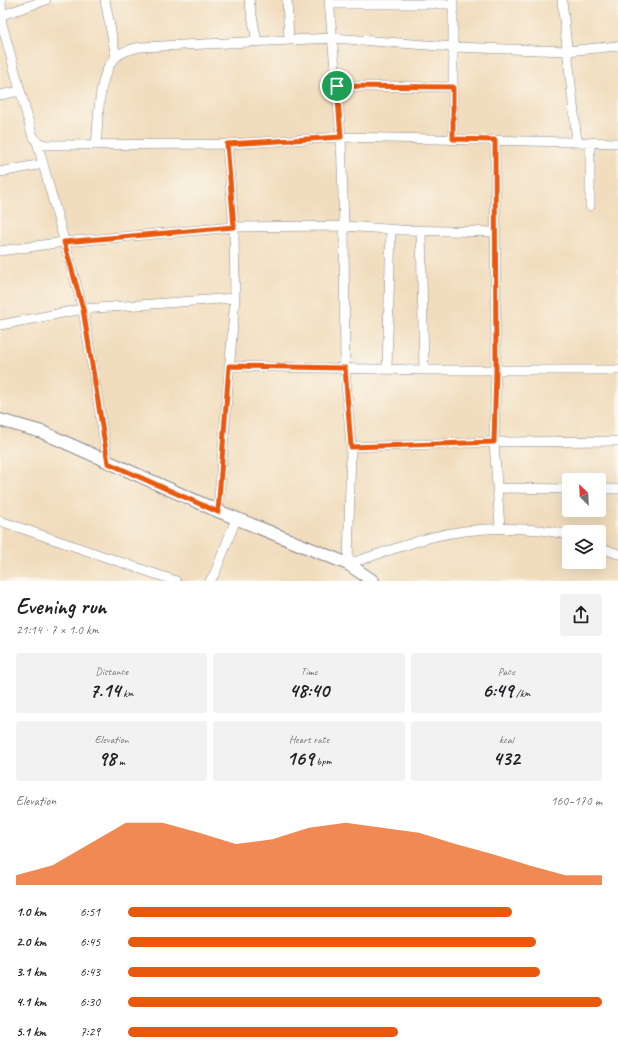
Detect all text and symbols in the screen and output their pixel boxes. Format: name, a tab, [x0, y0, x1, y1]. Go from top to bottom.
pin	[320, 69, 354, 103]
icon: arrive	[326, 75, 348, 97]
north arrow	[562, 473, 606, 517]
map controls	[562, 473, 606, 569]
button: layers	[562, 525, 606, 569]
text: Evening run	[16, 593, 106, 621]
button: share	[560, 594, 602, 636]
text: 21:14 · 7 × 1.0 km	[16, 622, 99, 638]
text: Distance	[95, 664, 128, 678]
text: Time	[301, 664, 317, 678]
text: Pace	[498, 664, 515, 678]
text: 7.14	[90, 678, 120, 703]
text: 48:40	[289, 678, 329, 703]
text: 6:49	[482, 678, 513, 703]
text: km	[120, 686, 134, 700]
text: /km	[513, 686, 530, 700]
text: Elevation	[95, 732, 129, 746]
text: Heart rate	[289, 732, 329, 746]
text: kcal	[499, 732, 514, 746]
text: 98	[98, 746, 116, 771]
text: 169	[287, 746, 314, 771]
text: 432	[493, 746, 520, 771]
text: m	[116, 754, 125, 768]
text: bpm	[314, 754, 331, 768]
text: Elevation	[16, 793, 56, 809]
text: 160–170 m	[551, 793, 602, 809]
text: 1.0 km	[16, 904, 46, 920]
text: 6:51	[80, 904, 100, 920]
text: 2.0 km	[16, 934, 46, 950]
text: 6:45	[80, 934, 100, 950]
text: 3.1 km	[16, 964, 46, 980]
text: 6:43	[80, 964, 100, 980]
text: 4.1 km	[16, 994, 46, 1010]
text: 6:30	[80, 994, 100, 1010]
text: 5.1 km	[16, 1024, 46, 1040]
text: 7:29	[80, 1024, 100, 1040]

